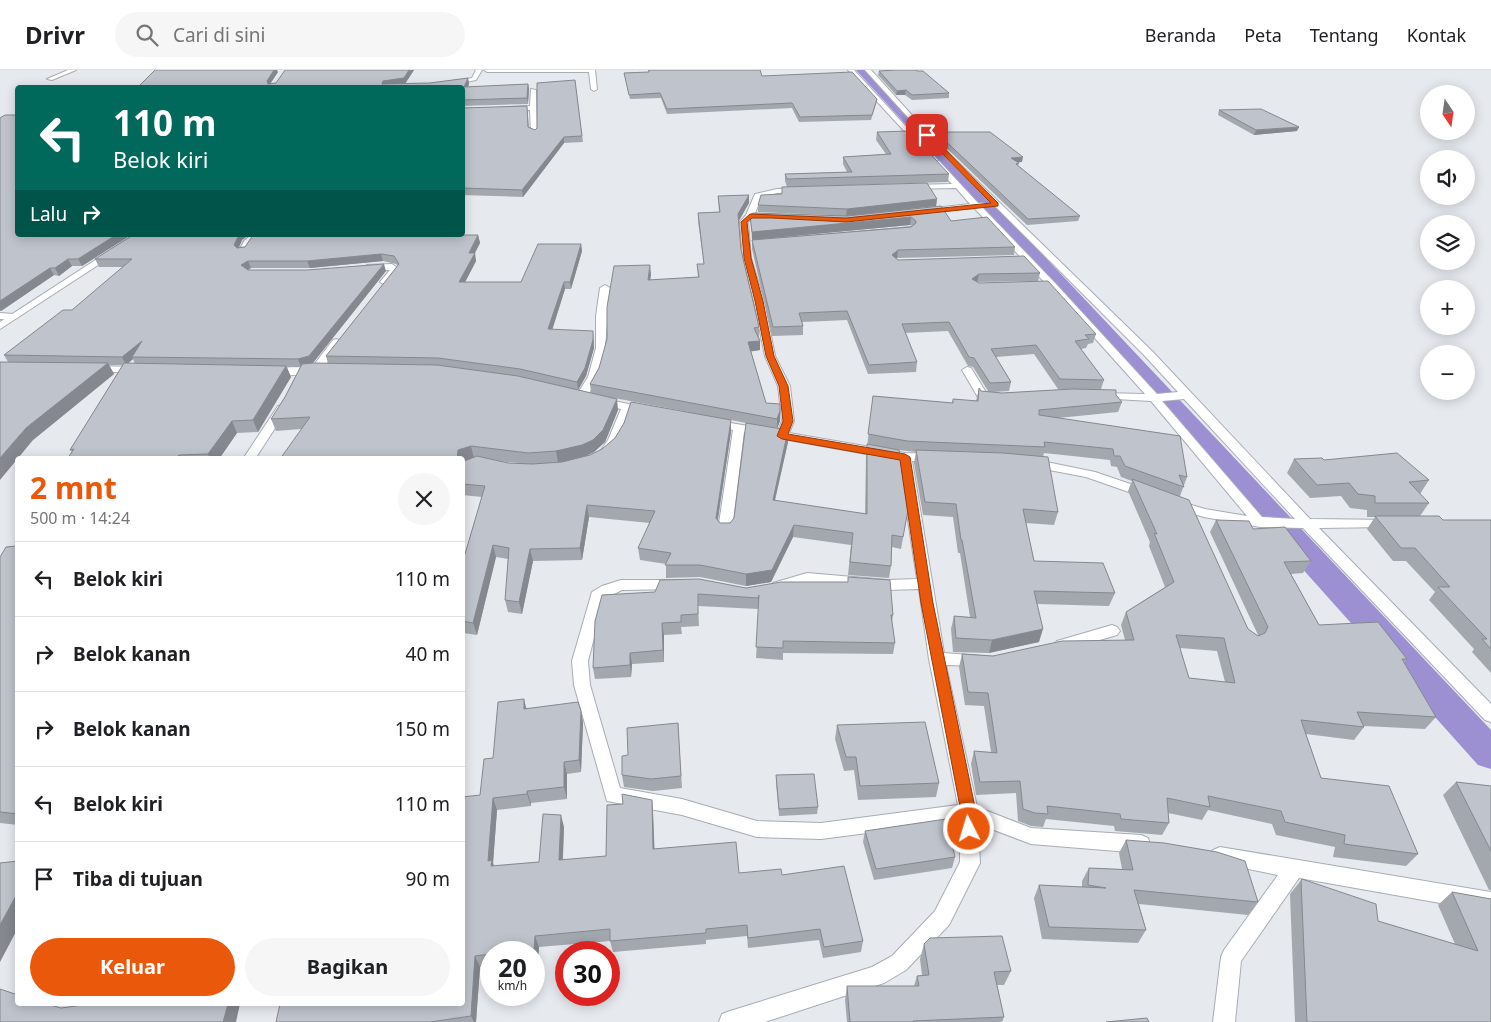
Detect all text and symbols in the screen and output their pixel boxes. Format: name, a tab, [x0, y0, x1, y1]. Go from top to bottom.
search box	[115, 12, 465, 57]
text: Drivr	[25, 18, 85, 51]
icon: search	[133, 21, 161, 49]
text: Cari di sini	[173, 22, 265, 48]
text: Beranda	[1145, 23, 1216, 47]
text: Peta	[1244, 23, 1282, 47]
text: Tentang	[1310, 23, 1379, 47]
text: Kontak	[1407, 23, 1466, 47]
north arrow	[1420, 85, 1475, 140]
map controls	[1420, 85, 1475, 400]
text: 110 m	[113, 99, 216, 146]
icon: left	[30, 105, 95, 170]
pin	[906, 114, 948, 156]
icon: arrive	[913, 121, 941, 149]
text: Belok kiri	[113, 144, 208, 174]
button: sound	[1420, 150, 1475, 205]
icon: right	[77, 200, 105, 228]
text: Lalu	[30, 201, 67, 227]
button: layers	[1420, 215, 1475, 270]
button: +	[1420, 280, 1475, 335]
button: −	[1420, 345, 1475, 400]
text: 2 mnt	[30, 467, 117, 508]
button: close	[398, 473, 450, 525]
text: 500 m · 14:24	[30, 507, 130, 529]
icon: left	[30, 565, 58, 593]
text: Belok kiri	[73, 566, 163, 592]
text: 110 m	[395, 566, 450, 592]
icon: right	[30, 640, 58, 668]
text: Belok kanan	[73, 641, 190, 667]
text: 40 m	[406, 641, 450, 667]
icon: right	[30, 715, 58, 743]
text: Belok kanan	[73, 716, 190, 742]
text: 150 m	[395, 716, 450, 742]
icon: left	[30, 790, 58, 818]
text: Belok kiri	[73, 791, 163, 817]
text: 110 m	[395, 791, 450, 817]
position arrow	[942, 802, 994, 854]
icon: arrive	[30, 865, 58, 893]
text: Tiba di tujuan	[73, 866, 203, 892]
text: 90 m	[406, 866, 450, 892]
button: Keluar	[30, 938, 235, 996]
button: Bagikan	[245, 938, 450, 996]
speed limit sign: 30	[555, 941, 620, 1006]
text: 20	[498, 950, 527, 984]
text: km/h	[498, 977, 527, 994]

